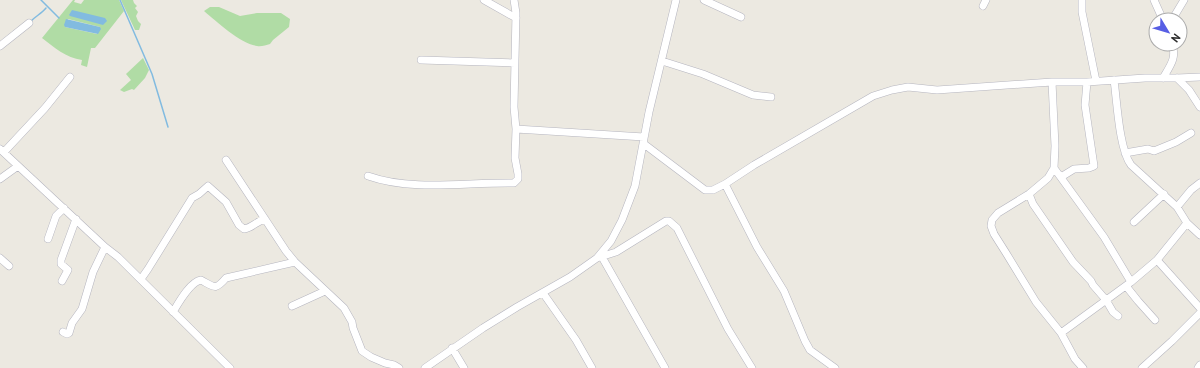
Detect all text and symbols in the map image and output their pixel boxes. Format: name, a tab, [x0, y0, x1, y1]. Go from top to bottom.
north arrow	[1148, 12, 1188, 52]
text: N	[1168, 31, 1184, 45]

